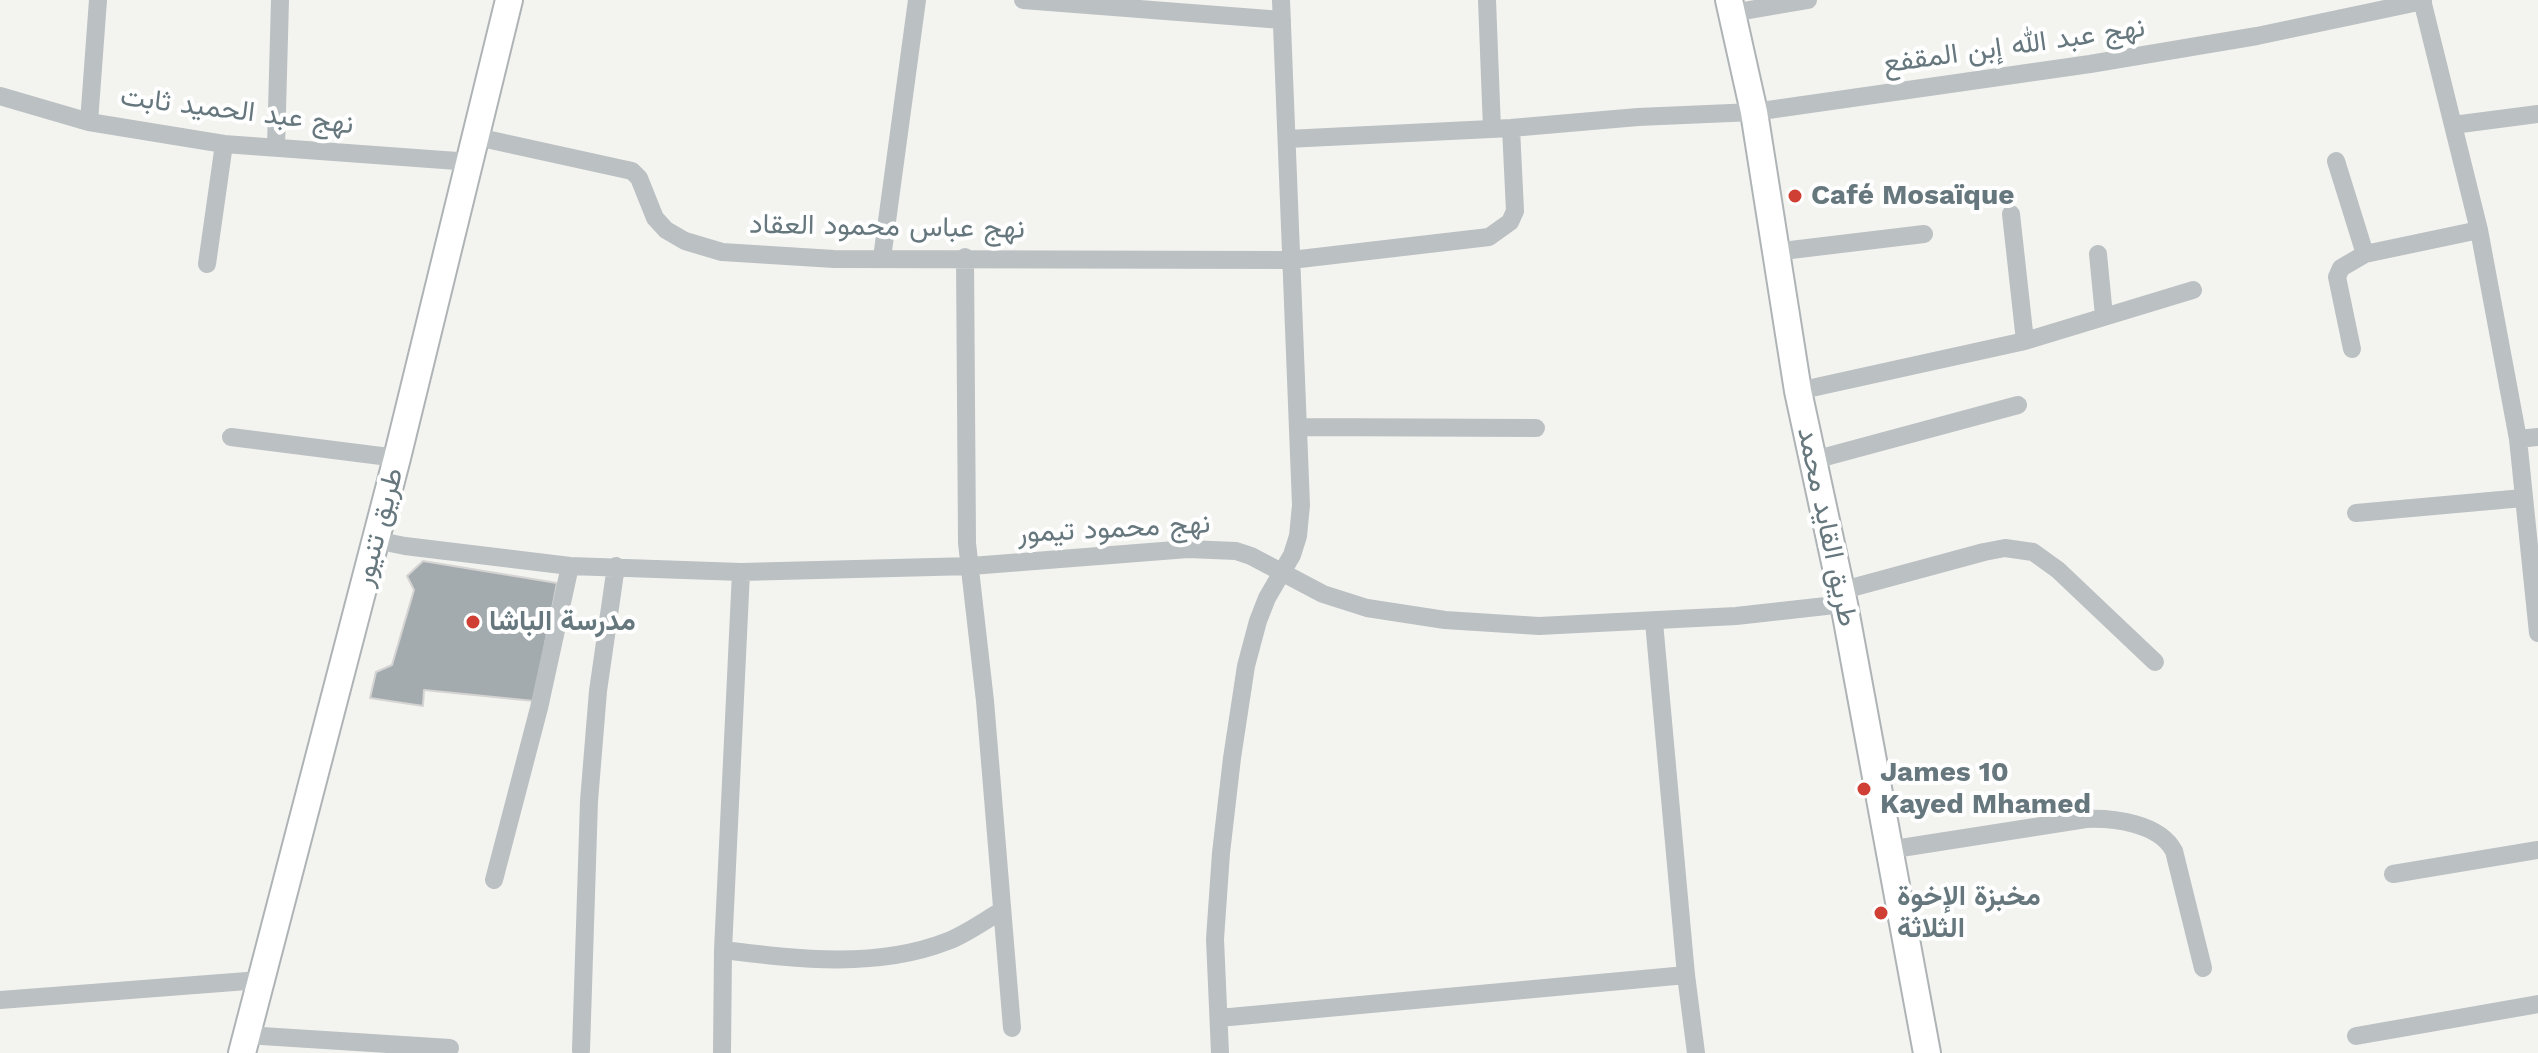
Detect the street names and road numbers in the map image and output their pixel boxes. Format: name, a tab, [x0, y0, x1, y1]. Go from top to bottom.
street label: نهج عبد الله إبن المقفع	[1881, 11, 2147, 81]
street label: نهج عبد الحميد ثابت	[119, 80, 355, 142]
street label: نهج عباس محمود العقاد	[749, 208, 1025, 246]
street label: طريق القايد محمد	[1789, 424, 1865, 630]
street label: طريق تنيور	[347, 464, 411, 590]
street label: نهج محمود تيمور	[1017, 507, 1211, 551]

